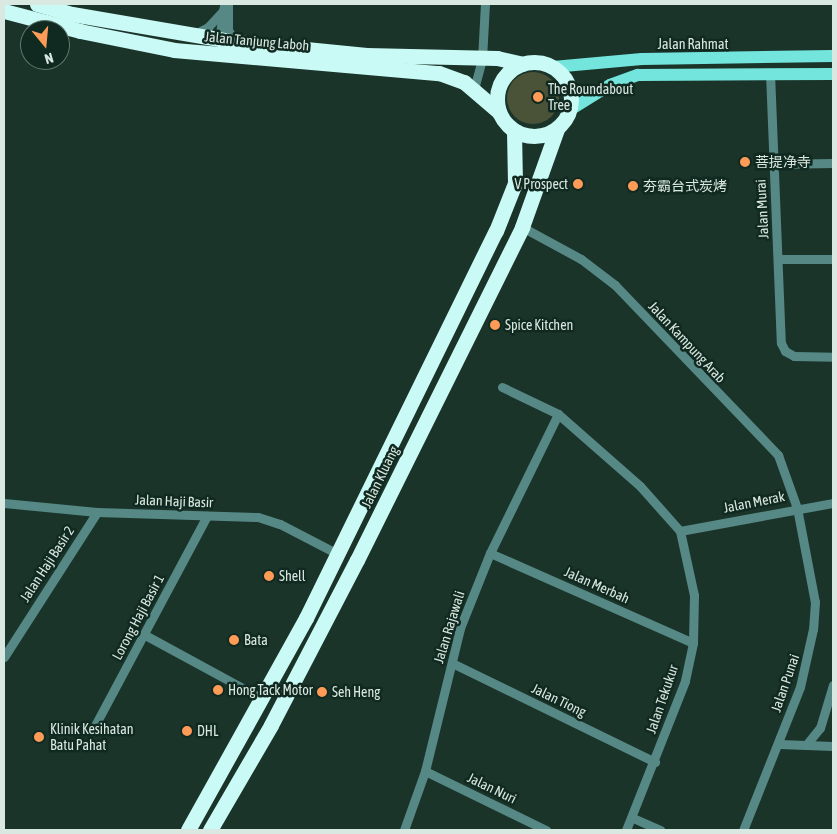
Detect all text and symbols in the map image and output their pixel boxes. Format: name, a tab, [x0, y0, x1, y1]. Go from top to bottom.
north arrow	[20, 20, 70, 70]
street label: Jalan Tanjung Laboh	[204, 28, 310, 54]
street label: Jalan Rahmat	[658, 36, 728, 52]
text: N	[43, 50, 55, 67]
place label: The Roundabout Tree	[548, 81, 633, 114]
marker: The Roundabout Tree	[532, 91, 544, 103]
place label: 菩提净寺	[755, 154, 811, 170]
marker: 菩提净寺	[739, 156, 751, 168]
place label: V Prospect	[515, 176, 568, 192]
marker: V Prospect	[572, 178, 584, 190]
place label: 夯霸台式炭烤	[643, 178, 727, 194]
street label: Jalan Murai	[752, 179, 772, 239]
marker: 夯霸台式炭烤	[627, 180, 639, 192]
street label: Jalan Kampung Arab	[645, 298, 729, 386]
place label: Spice Kitchen	[505, 317, 573, 333]
marker: Spice Kitchen	[489, 319, 501, 331]
street label: Jalan Kluang	[358, 443, 402, 511]
street label: Jalan Merak	[722, 488, 786, 516]
street label: Jalan Haji Basir	[135, 491, 213, 511]
street label: Jalan Haji Basir 2	[16, 523, 78, 605]
street label: Jalan Merbah	[562, 563, 632, 607]
place label: Shell	[279, 568, 305, 584]
marker: Shell	[263, 570, 275, 582]
street label: Lorong Haji Basir 1	[108, 571, 168, 663]
street label: Jalan Rajawali	[430, 589, 468, 665]
place label: Bata	[244, 632, 268, 648]
marker: Bata	[228, 634, 240, 646]
street label: Jalan Punai	[767, 652, 803, 714]
street label: Jalan Tekukur	[642, 662, 682, 736]
street label: Jalan Tiong	[529, 680, 589, 720]
place label: Hong Tack Motor	[228, 682, 313, 698]
marker: Hong Tack Motor	[212, 684, 224, 696]
place label: Seh Heng	[332, 684, 380, 700]
marker: Seh Heng	[316, 686, 328, 698]
place label: Klinik Kesihatan Batu Pahat	[50, 721, 134, 754]
place label: DHL	[197, 723, 218, 739]
marker: DHL	[181, 725, 193, 737]
marker: Klinik Kesihatan Batu Pahat	[32, 730, 46, 744]
street label: Jalan Nuri	[465, 769, 519, 807]

